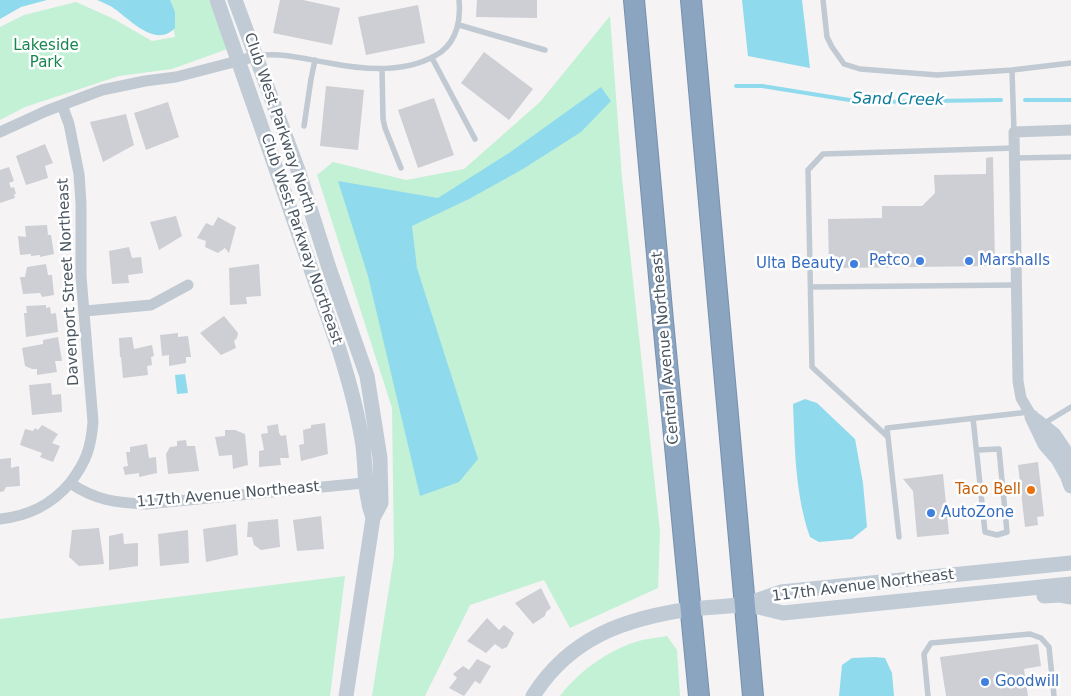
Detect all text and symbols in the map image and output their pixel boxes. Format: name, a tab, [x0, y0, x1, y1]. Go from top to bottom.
street label: Club West Parkway North	[240, 30, 318, 216]
park label: Lakeside Park	[13, 37, 79, 72]
water label: Sand Creek	[852, 90, 944, 110]
street label: Club West Parkway Northeast	[256, 131, 346, 347]
street label: Davenport Street Northeast	[55, 178, 83, 386]
street label: Central Avenue Northeast	[649, 251, 683, 445]
place label: Petco	[869, 252, 910, 270]
place label: Marshalls	[979, 252, 1050, 270]
place label: Ulta Beauty	[756, 255, 844, 273]
marker: Petco	[914, 255, 926, 267]
marker: Marshalls	[963, 255, 975, 267]
marker: Ulta Beauty	[848, 258, 860, 270]
street label: 117th Avenue Northeast	[136, 478, 320, 512]
place label: Taco Bell	[955, 481, 1021, 499]
marker: Taco Bell	[1025, 484, 1037, 496]
place label: AutoZone	[941, 504, 1014, 522]
marker: AutoZone	[925, 507, 937, 519]
street label: 117th Avenue Northeast	[771, 566, 955, 606]
place label: Goodwill	[995, 673, 1059, 691]
marker: Goodwill	[979, 676, 991, 688]

